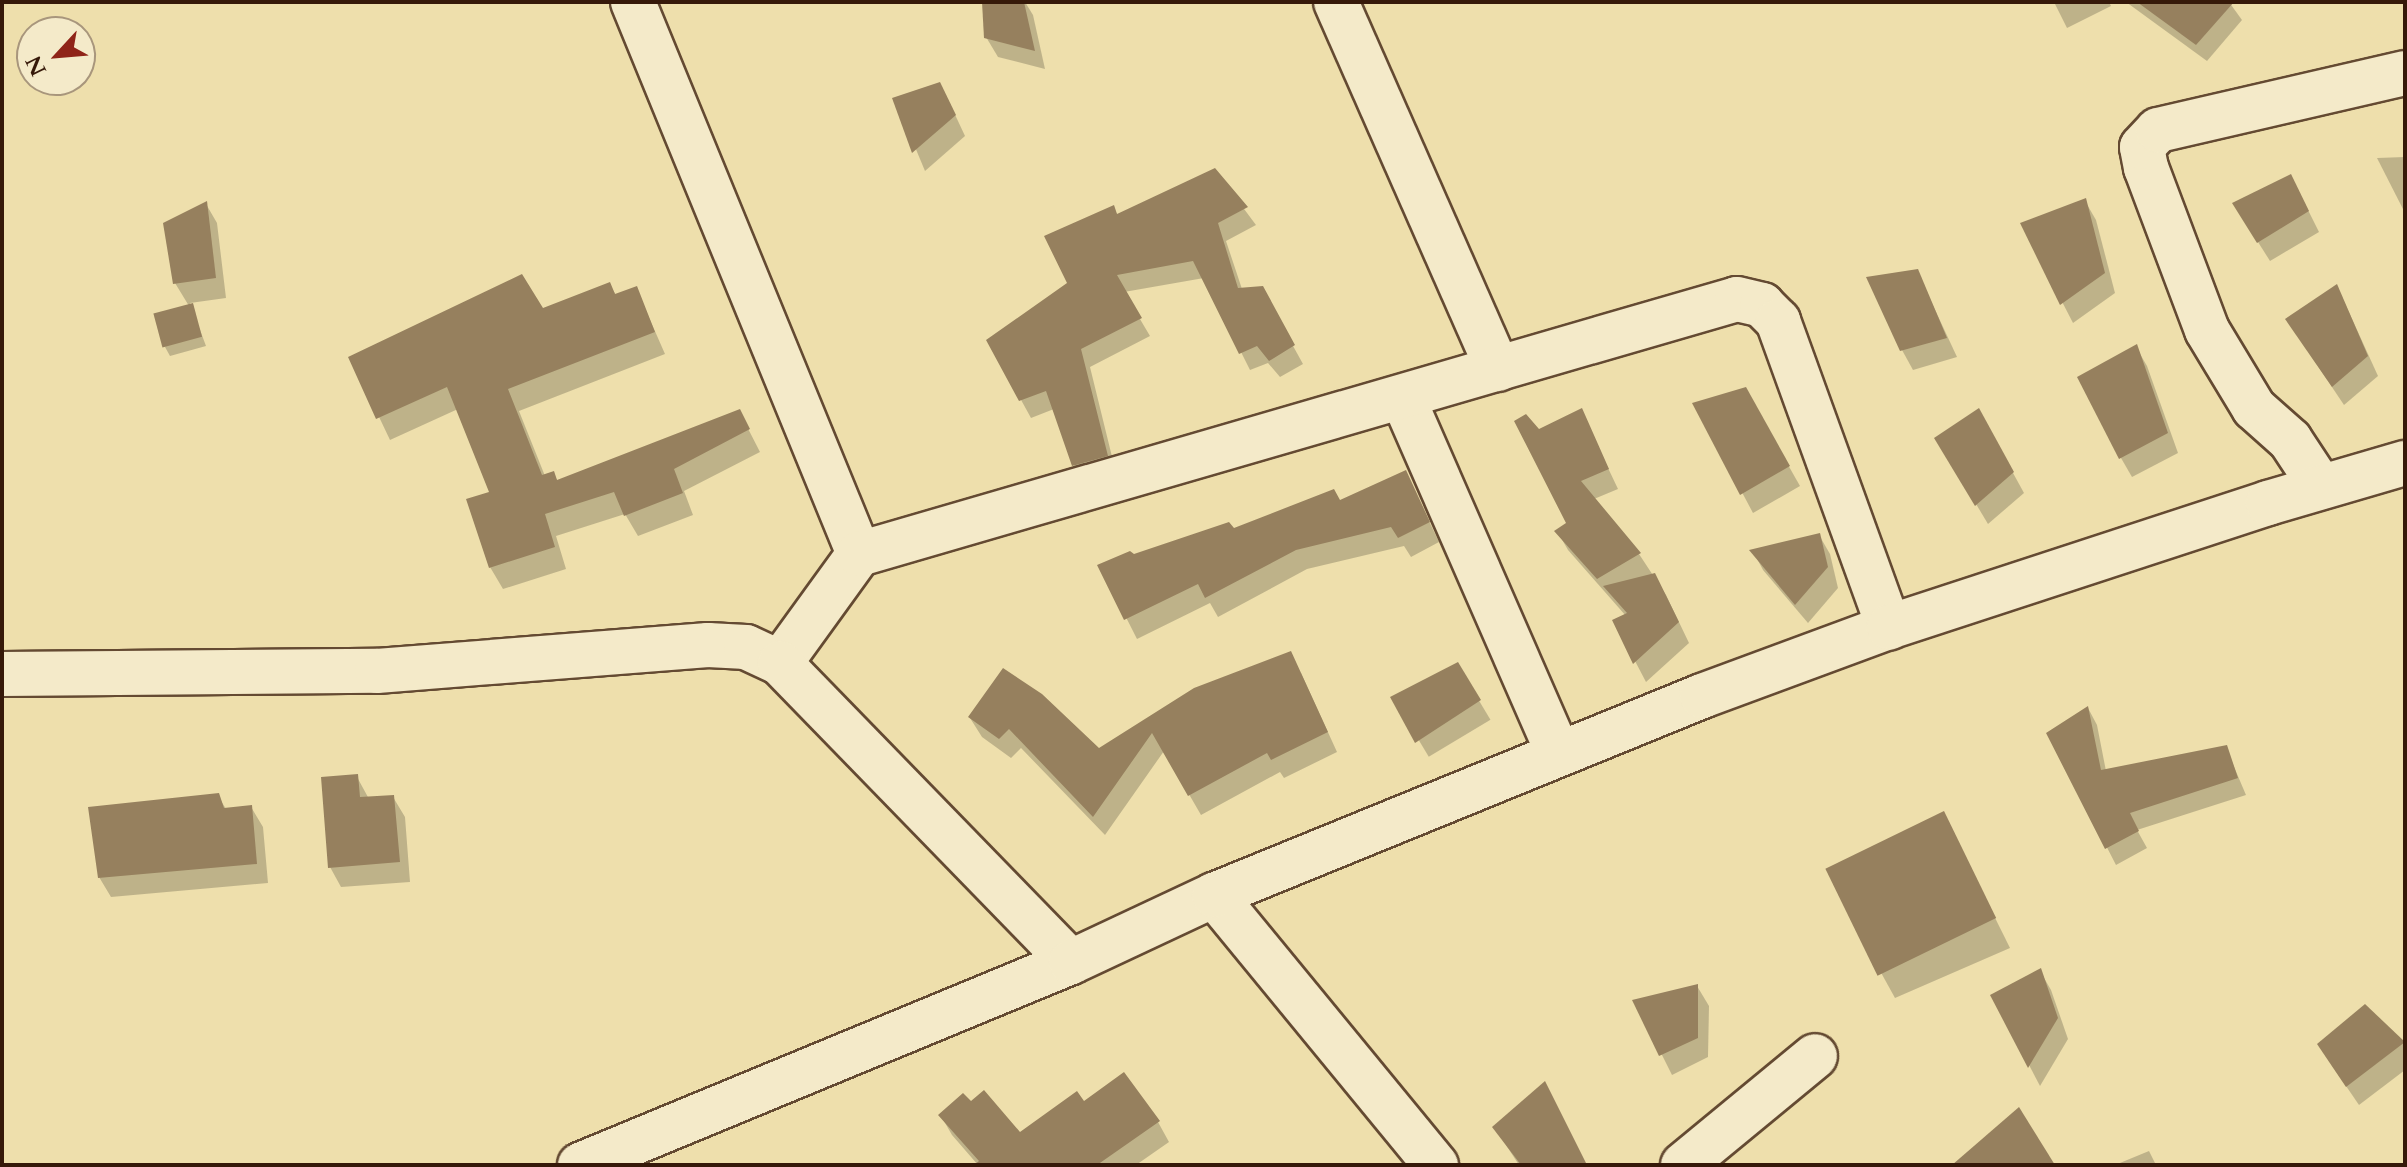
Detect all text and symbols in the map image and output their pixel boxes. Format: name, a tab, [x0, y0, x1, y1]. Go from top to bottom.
north arrow	[16, 16, 96, 96]
text: N	[19, 50, 54, 81]

